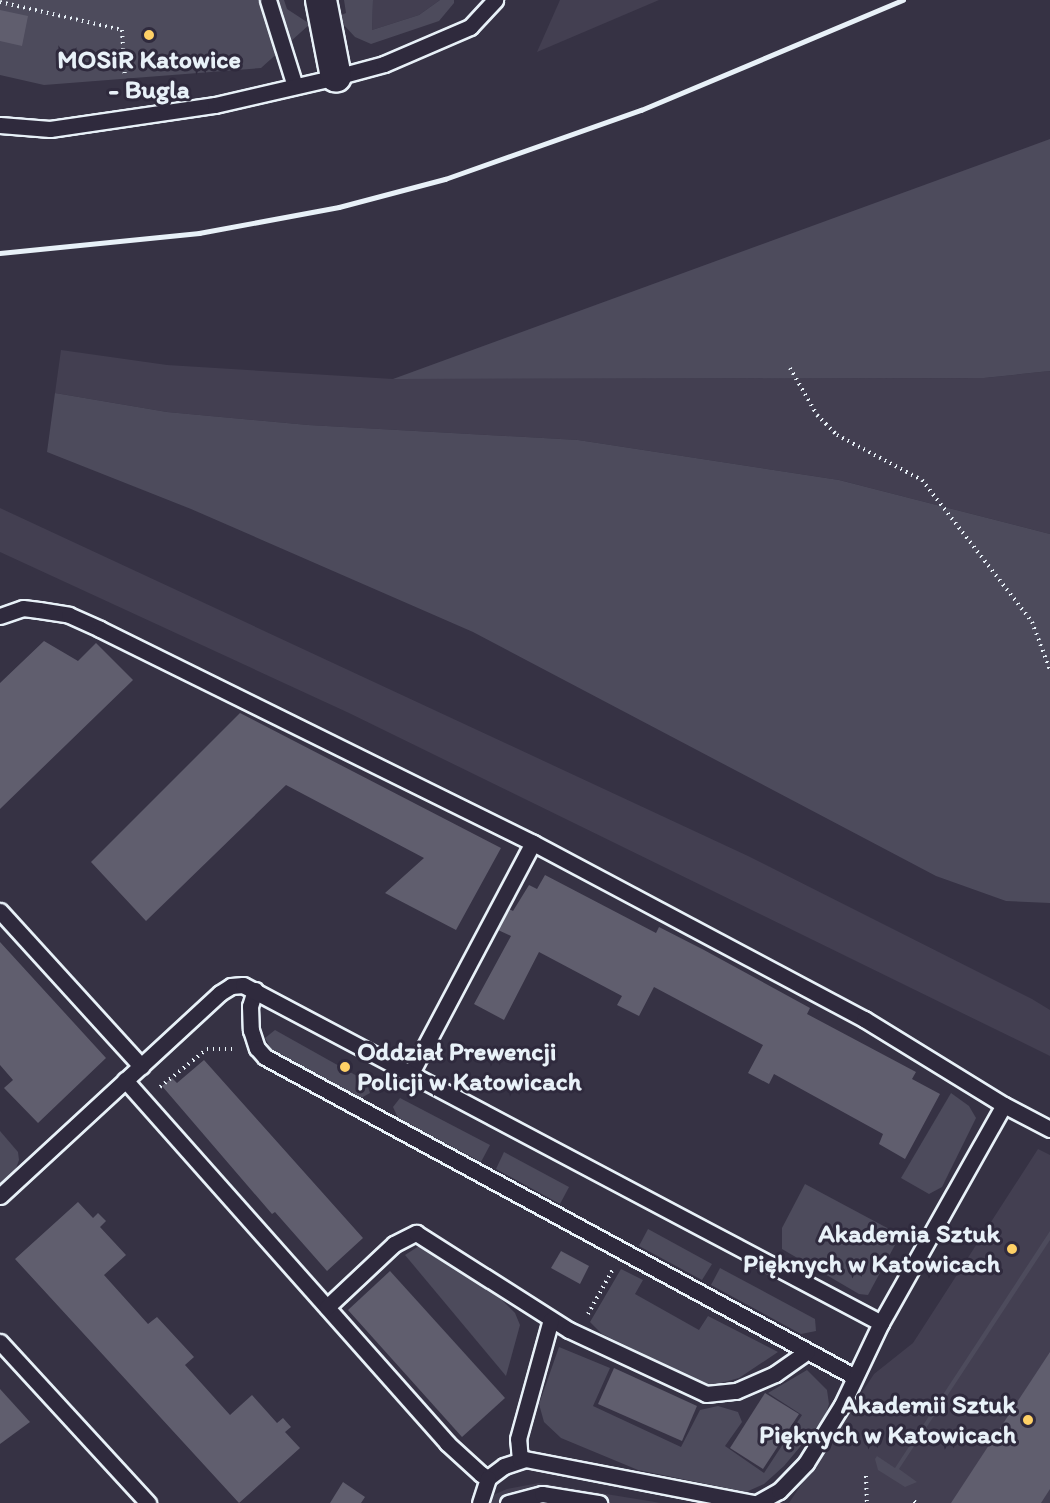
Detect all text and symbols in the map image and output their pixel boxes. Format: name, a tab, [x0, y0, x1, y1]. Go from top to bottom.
marker: MOSiR Katowice - Bugla	[142, 28, 156, 42]
place label: MOSiR Katowice - Bugla	[57, 44, 241, 106]
place label: Oddział Prewencji Policji w Katowicach	[357, 1036, 581, 1098]
marker: Oddział Prewencji Policji w Katowicach	[338, 1060, 352, 1074]
place label: Akademia Sztuk Pięknych w Katowicach	[743, 1218, 1000, 1280]
marker: Akademia Sztuk Pięknych w Katowicach	[1005, 1242, 1019, 1256]
place label: Akademii Sztuk Pięknych w Katowicach	[759, 1389, 1016, 1450]
marker: Akademii Sztuk Pięknych w Katowicach	[1021, 1413, 1035, 1427]

